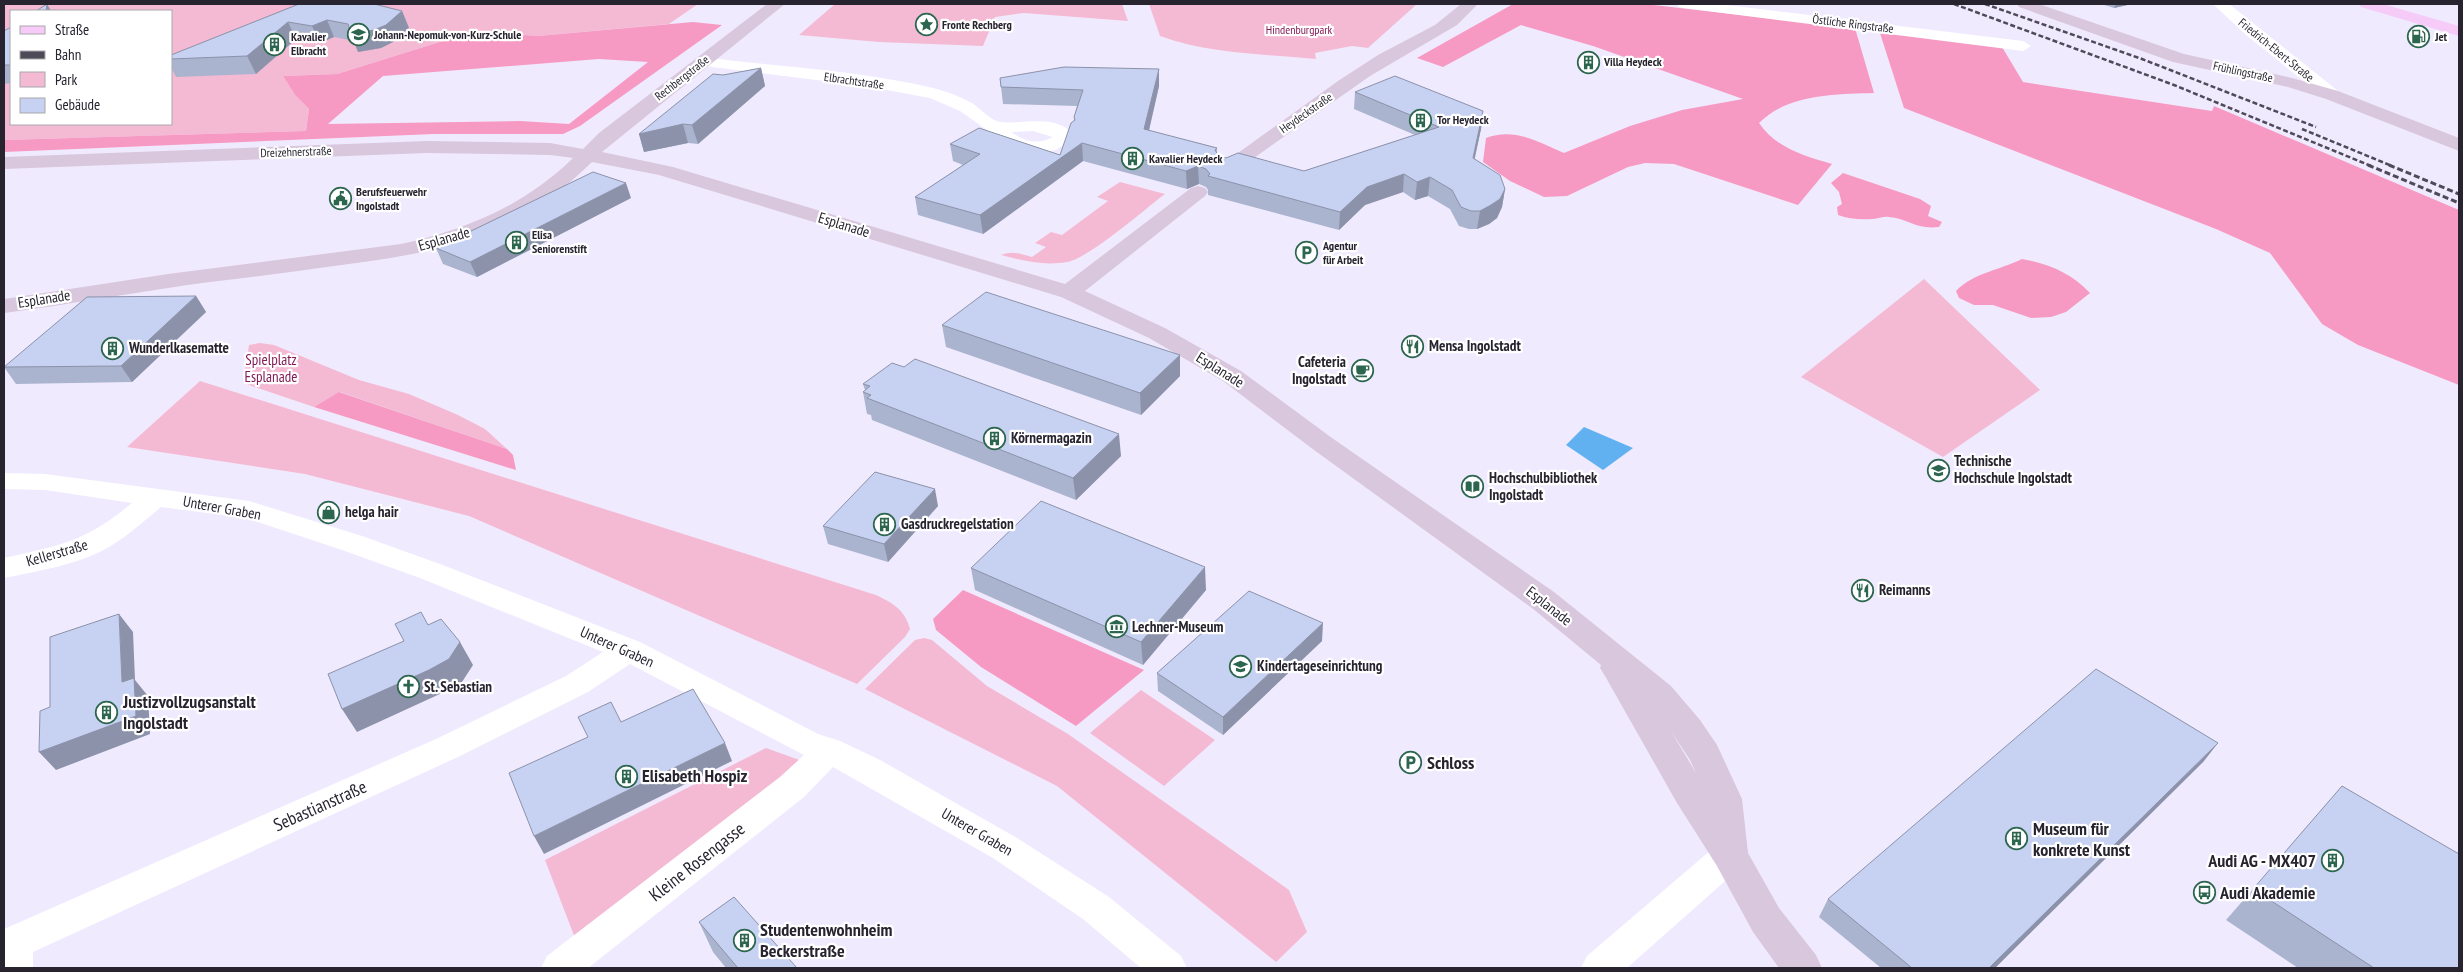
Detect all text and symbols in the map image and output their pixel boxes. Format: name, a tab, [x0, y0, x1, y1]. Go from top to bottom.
legend	[10, 10, 172, 125]
street label: Östliche Ringstraße	[1812, 11, 1894, 36]
place icon: Fronte Rechberg	[914, 13, 938, 37]
street label: Friedrich-Ebert-Straße	[2236, 15, 2317, 85]
place label: Fronte Rechberg	[942, 17, 1012, 32]
text: Straße	[55, 20, 89, 39]
park label: Hindenburgpark	[1266, 22, 1333, 37]
school or university icon: Johann-Nepomuk-von-Kurz-Schule	[346, 23, 370, 47]
fuel station icon: Jet	[2407, 25, 2431, 49]
place label: Johann-Nepomuk-von-Kurz-Schule	[373, 27, 521, 42]
place label: Kavalier Elbracht	[291, 29, 327, 58]
place label: Jet	[2434, 29, 2448, 44]
building icon: Kavalier Elbracht	[263, 32, 287, 56]
text: Bahn	[55, 45, 81, 64]
building icon: Villa Heydeck	[1576, 50, 1600, 74]
street label: Rechbergstraße	[652, 52, 712, 103]
place label: Villa Heydeck	[1603, 54, 1662, 69]
street label: Frühlingstraße	[2212, 58, 2274, 85]
street label: Elbrachtstraße	[823, 69, 885, 92]
text: Park	[55, 70, 77, 89]
street label: Heydeckstraße	[1276, 89, 1335, 136]
text: Gebäude	[55, 95, 100, 114]
building icon: Tor Heydeck	[1409, 108, 1433, 132]
place label: Tor Heydeck	[1437, 112, 1489, 127]
street label: Dreizehnerstraße	[260, 143, 332, 160]
building icon: Kavalier Heydeck	[1121, 147, 1145, 171]
place label: Kavalier Heydeck	[1149, 151, 1222, 166]
place label: Berufsfeuerwehr Ingolstadt	[356, 184, 427, 213]
public building icon: Berufsfeuerwehr Ingolstadt	[328, 187, 352, 211]
street label: Esplanade	[816, 208, 872, 241]
street label: Esplanade	[416, 222, 472, 255]
place label: Elisa Seniorenstift	[532, 227, 587, 256]
building icon: Elisa Seniorenstift	[504, 230, 528, 254]
place label: Agentur für Arbeit	[1322, 238, 1364, 267]
parking icon: Agentur für Arbeit	[1295, 241, 1319, 265]
street label: Esplanade	[16, 285, 71, 312]
restaurant icon: Mensa Ingolstadt	[1401, 334, 1425, 358]
building icon: Wunderlkasematte	[101, 336, 125, 360]
place label: Mensa Ingolstadt	[1429, 336, 1521, 355]
place label: Wunderlkasematte	[128, 338, 229, 357]
street label: Esplanade	[1193, 348, 1248, 392]
park label: Spielplatz Esplanade	[245, 350, 297, 386]
place label: Cafeteria Ingolstadt	[1292, 352, 1347, 388]
cafe icon: Cafeteria Ingolstadt	[1350, 359, 1374, 383]
building icon: Körnermagazin	[983, 426, 1007, 450]
place label: Körnermagazin	[1011, 428, 1092, 447]
place label: Technische Hochschule Ingolstadt	[1954, 451, 2072, 487]
school or university icon: Technische Hochschule Ingolstadt	[1926, 458, 1950, 482]
place label: Hochschulbibliothek Ingolstadt	[1489, 468, 1598, 504]
library icon: Hochschulbibliothek Ingolstadt	[1461, 475, 1485, 499]
street label: Unterer Graben	[182, 491, 263, 524]
shop icon: helga hair	[317, 500, 341, 524]
place label: helga hair	[345, 502, 399, 521]
building icon: Gasdruckregelstation	[873, 512, 897, 536]
place label: Gasdruckregelstation	[901, 514, 1014, 533]
street label: Kellerstraße	[24, 535, 90, 570]
restaurant icon: Reimanns	[1851, 578, 1875, 602]
place label: Reimanns	[1879, 580, 1931, 599]
street label: Esplanade	[1523, 582, 1576, 629]
museum icon: Lechner-Museum	[1104, 615, 1128, 639]
place label: Lechner-Museum	[1132, 617, 1223, 636]
street label: Unterer Graben	[577, 622, 657, 671]
school or university icon: Kindertageseinrichtung	[1229, 654, 1253, 678]
place label: Kindertageseinrichtung	[1257, 656, 1383, 675]
church icon: St. Sebastian	[396, 675, 420, 699]
place label: St. Sebastian	[424, 677, 492, 696]
place label: Justizvollzugsanstalt Ingolstadt	[122, 690, 257, 734]
building icon: Justizvollzugsanstalt Ingolstadt	[95, 700, 119, 724]
parking icon: Schloss	[1399, 751, 1423, 775]
place label: Schloss	[1427, 751, 1474, 774]
building icon: Elisabeth Hospiz	[614, 764, 638, 788]
place label: Elisabeth Hospiz	[642, 764, 748, 787]
street label: Sebastianstraße	[270, 775, 370, 836]
street label: Unterer Graben	[938, 804, 1016, 860]
street label: Kleine Rosengasse	[644, 817, 749, 906]
place label: Museum für konkrete Kunst	[2033, 817, 2131, 861]
building icon: Museum für konkrete Kunst	[2005, 827, 2029, 851]
place label: Audi AG - MX407	[2207, 849, 2316, 872]
building icon: Audi AG - MX407	[2320, 849, 2344, 873]
bus stop icon: Audi Akademie	[2192, 881, 2216, 905]
place label: Audi Akademie	[2219, 881, 2316, 904]
place label: Studentenwohnheim Beckerstraße	[760, 918, 893, 962]
building icon: Studentenwohnheim Beckerstraße	[732, 928, 756, 952]

